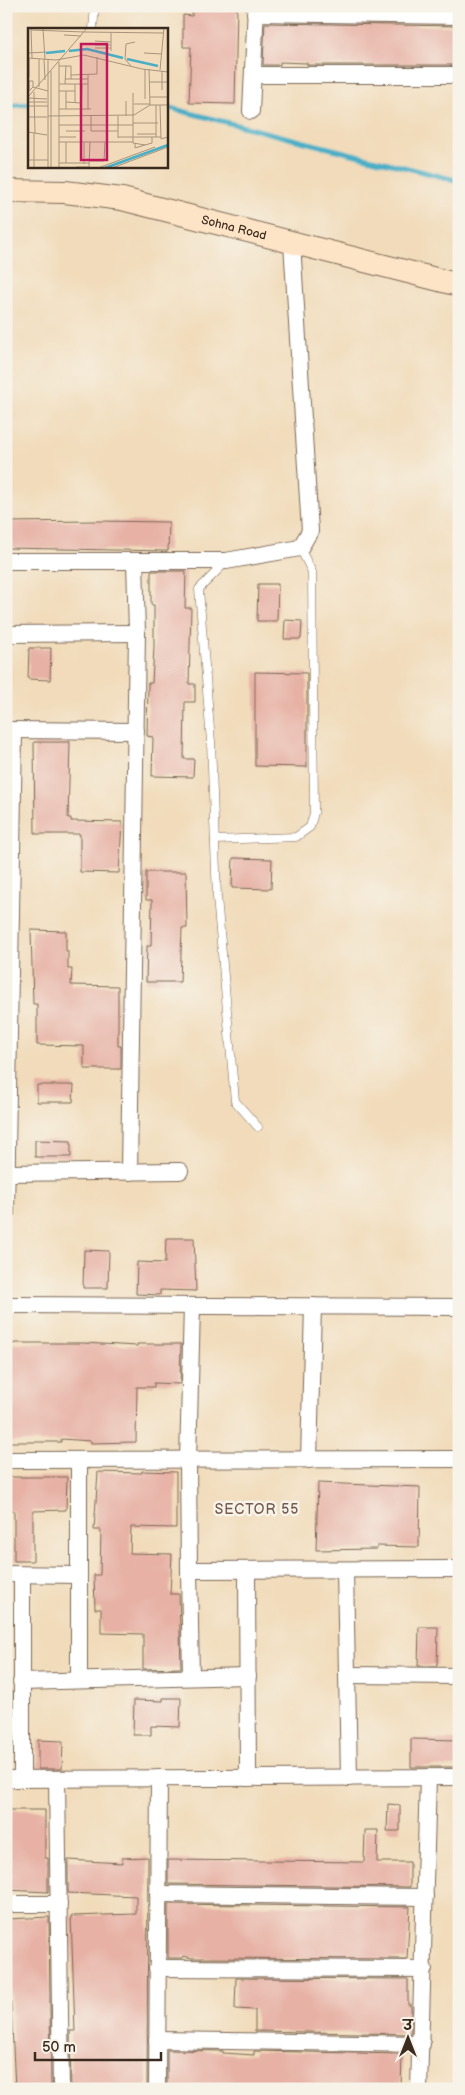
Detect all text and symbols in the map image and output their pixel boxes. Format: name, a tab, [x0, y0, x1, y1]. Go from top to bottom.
inset map	[28, 28, 168, 168]
street label: Sohna Road	[200, 213, 268, 244]
district label: SECTOR 55	[215, 1501, 299, 1518]
north arrow	[382, 2012, 432, 2062]
text: उ	[401, 2017, 414, 2034]
scale bar	[35, 2030, 161, 2062]
text: 50 m	[42, 2038, 76, 2057]

